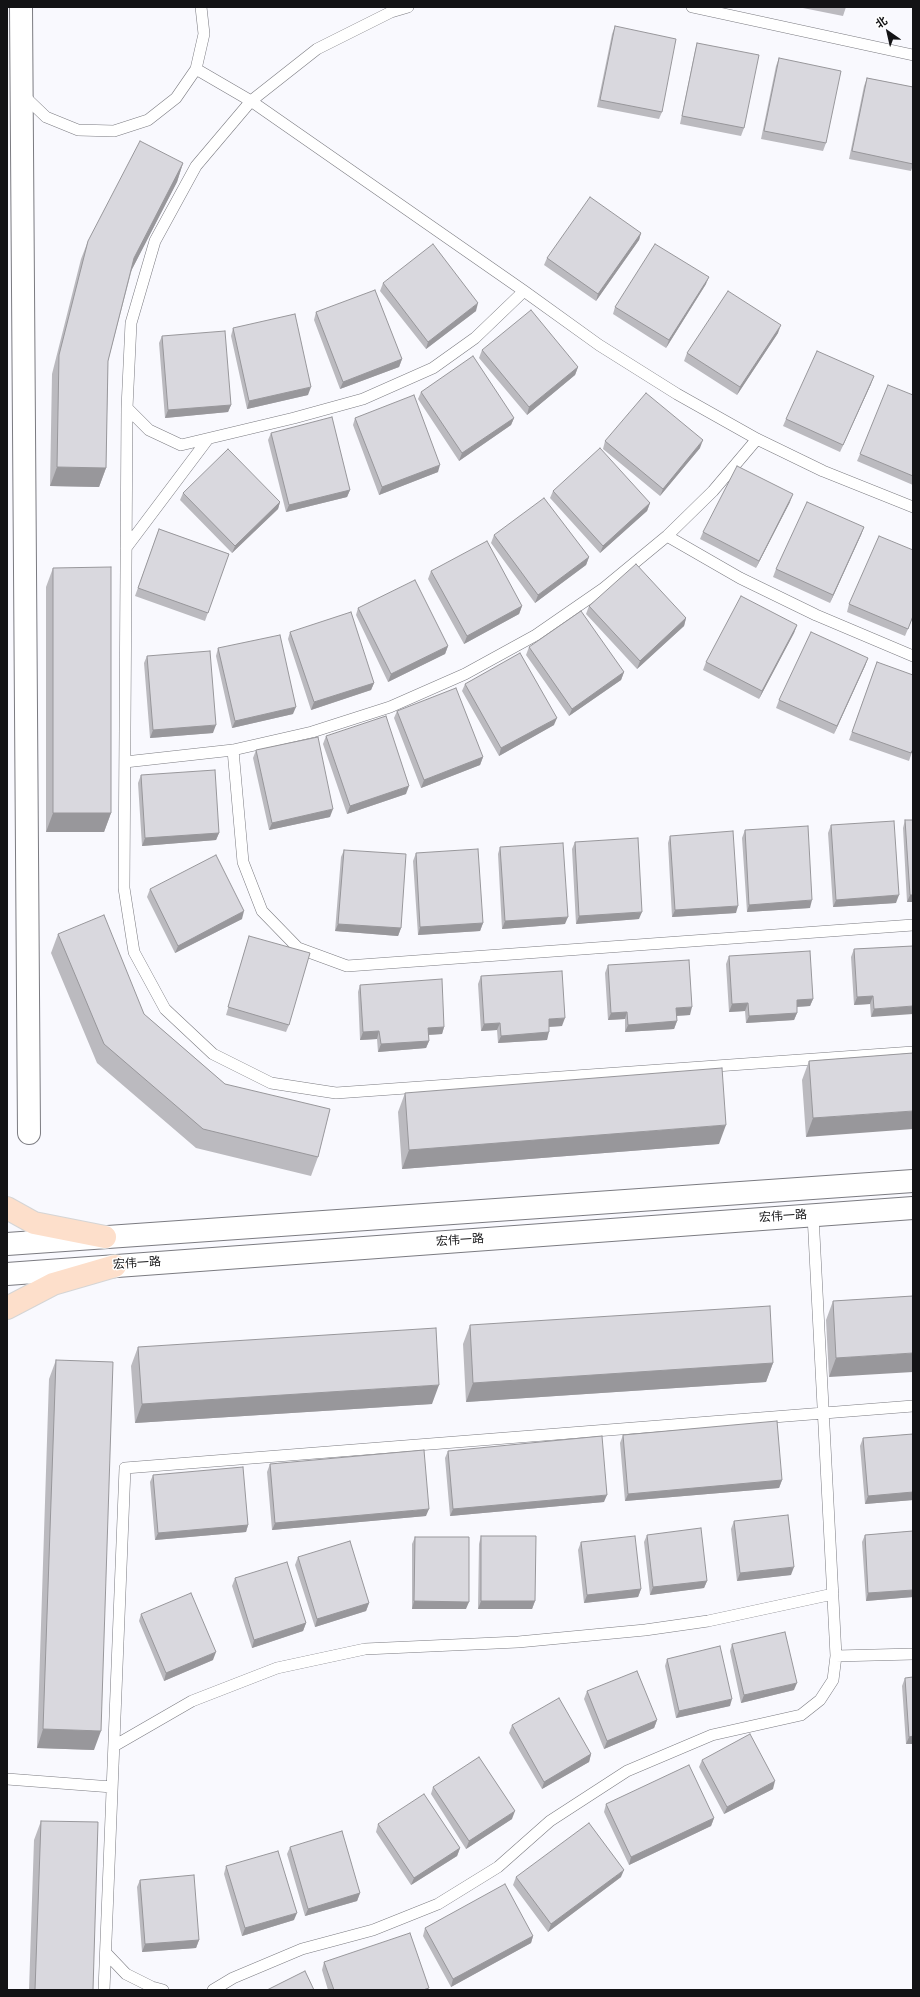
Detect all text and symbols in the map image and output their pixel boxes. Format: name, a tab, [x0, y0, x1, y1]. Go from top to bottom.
north arrow	[868, 12, 908, 52]
text: 北	[872, 12, 890, 32]
street label: 宏伟一路	[759, 1208, 807, 1226]
street label: 宏伟一路	[436, 1232, 484, 1250]
street label: 宏伟一路	[113, 1255, 161, 1273]

